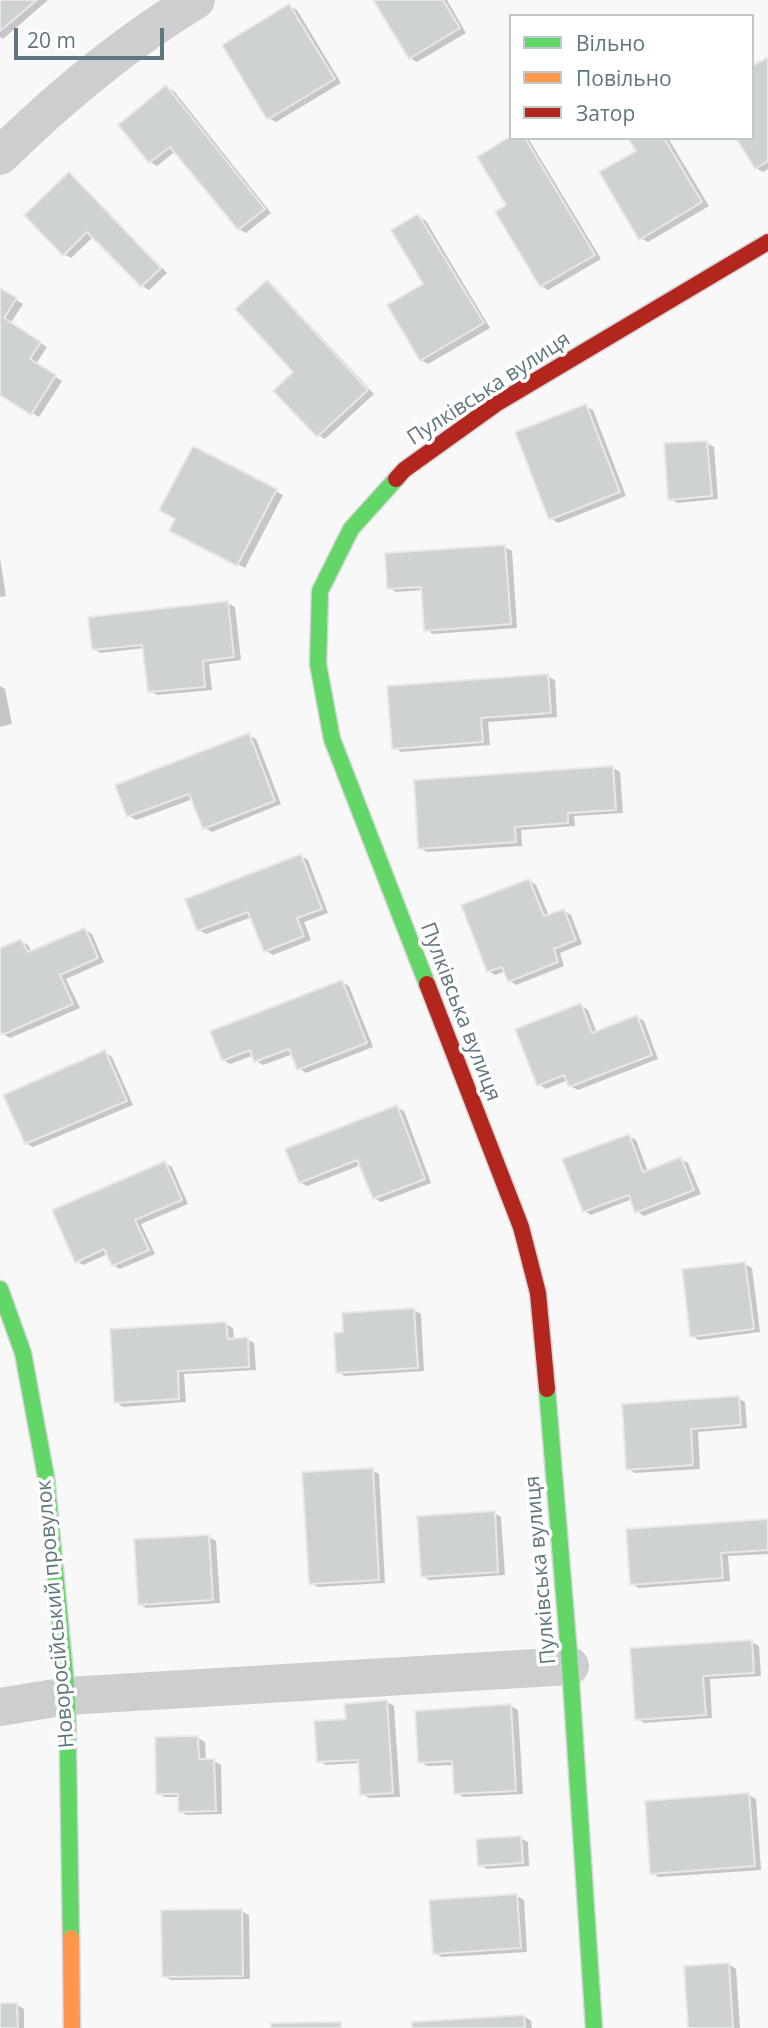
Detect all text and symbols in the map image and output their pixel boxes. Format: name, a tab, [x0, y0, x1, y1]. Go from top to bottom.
scale bar	[18, 14, 168, 58]
legend	[509, 14, 754, 140]
text: 20 m	[27, 26, 76, 54]
text: Вільно	[576, 29, 645, 57]
text: Повільно	[576, 64, 672, 92]
text: Затор	[576, 99, 635, 127]
street label: Пулківська вулиця	[403, 327, 575, 451]
street label: Пулківська вулиця	[414, 919, 506, 1105]
street label: Пулківська вулиця	[520, 1475, 562, 1665]
street label: Новоросійський провулок	[32, 1479, 80, 1749]

